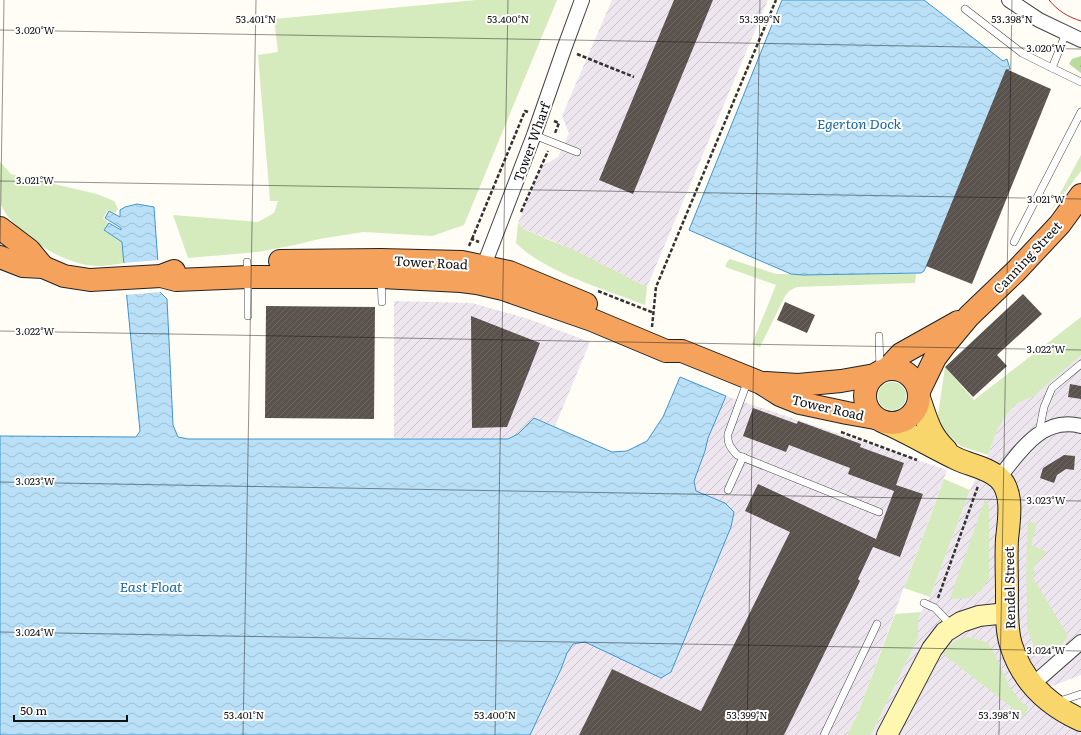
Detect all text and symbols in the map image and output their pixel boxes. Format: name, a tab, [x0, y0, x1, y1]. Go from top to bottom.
text: 53.401°N	[236, 11, 276, 26]
text: 53.400°N	[487, 11, 529, 26]
text: 53.399°N	[739, 11, 781, 26]
text: 53.398°N	[991, 11, 1033, 26]
text: 3.020°W	[15, 22, 55, 37]
text: 3.020°W	[1026, 40, 1066, 55]
street label: Tower Wharf	[508, 99, 555, 184]
water label: Egerton Dock	[817, 113, 902, 133]
text: 3.021°W	[16, 172, 54, 187]
text: 3.021°W	[1027, 191, 1065, 206]
street label: Canning Street	[988, 216, 1066, 297]
street label: Tower Road	[394, 251, 469, 273]
text: 3.022°W	[16, 323, 54, 338]
text: 3.022°W	[1027, 341, 1065, 356]
street label: Tower Road	[790, 389, 866, 425]
text: 3.023°W	[15, 473, 55, 488]
text: 3.023°W	[1026, 492, 1066, 507]
street label: Rendel Street	[999, 546, 1019, 630]
water label: East Float	[120, 576, 183, 596]
text: 3.024°W	[15, 624, 55, 639]
text: 3.024°W	[1026, 642, 1066, 657]
scale bar	[14, 697, 127, 723]
text: 50 m	[20, 701, 47, 719]
text: 53.401°N	[224, 707, 264, 722]
text: 53.400°N	[474, 707, 516, 722]
text: 53.399°N	[726, 707, 768, 722]
text: 53.398°N	[978, 707, 1020, 722]

